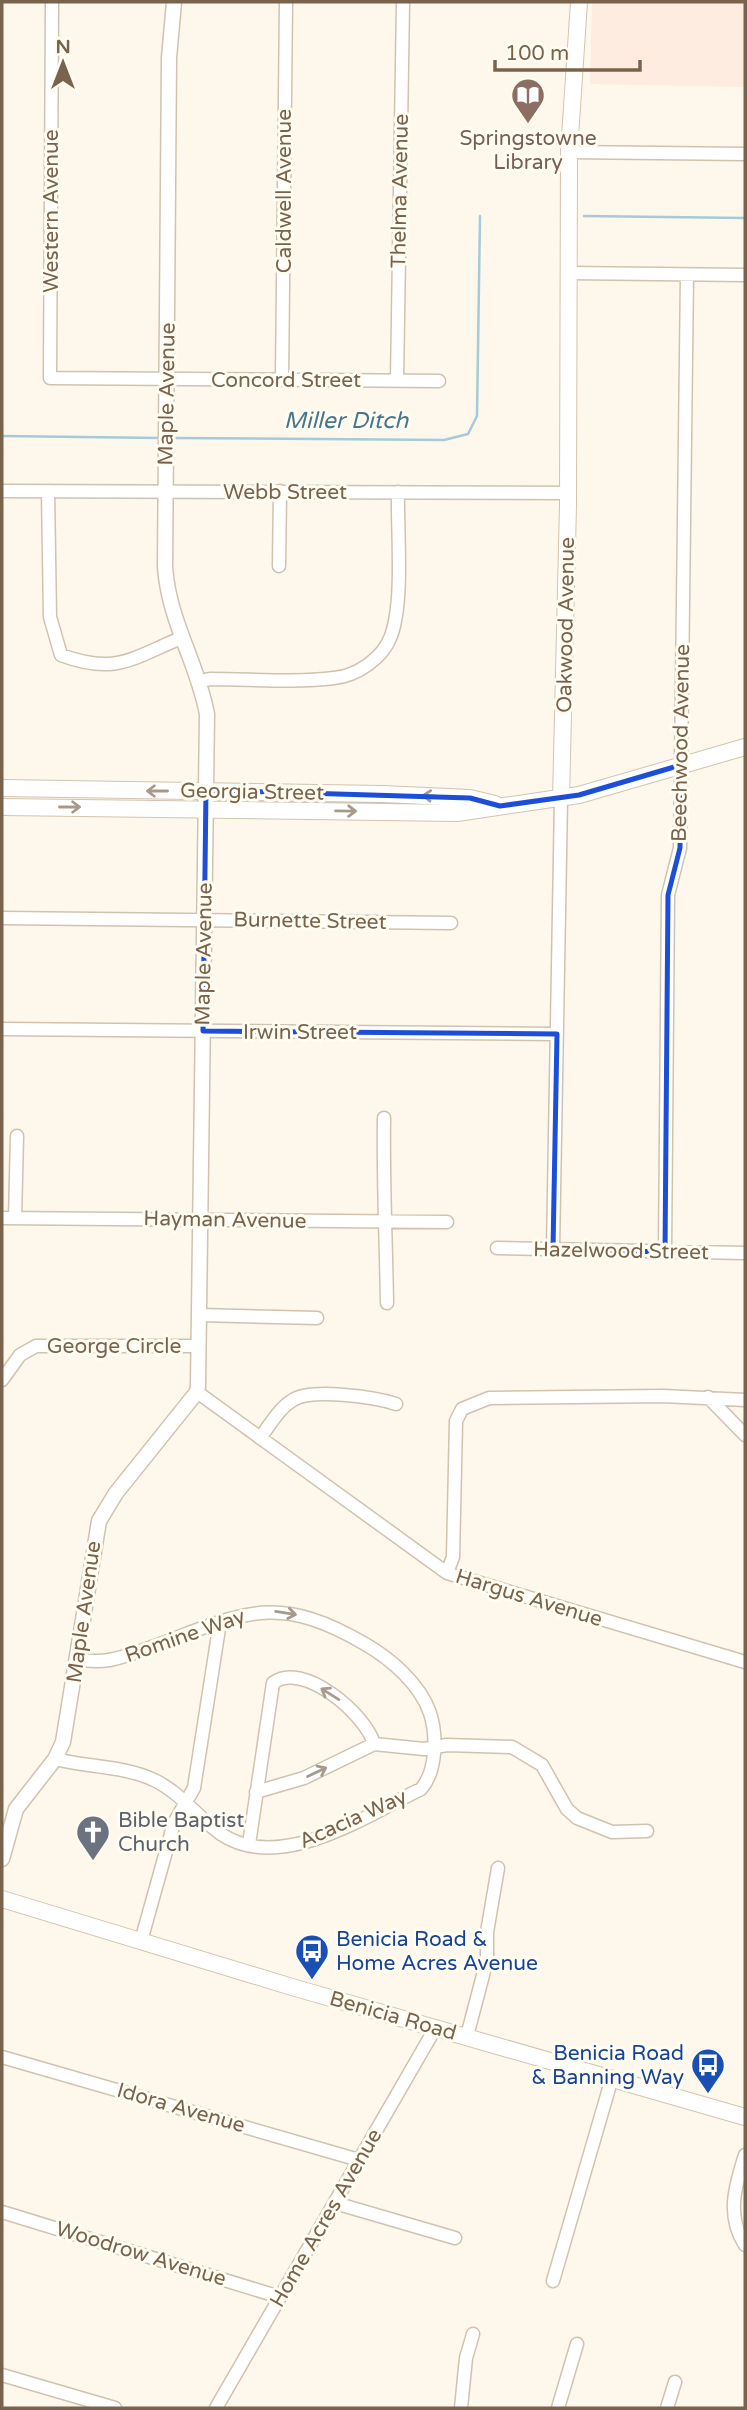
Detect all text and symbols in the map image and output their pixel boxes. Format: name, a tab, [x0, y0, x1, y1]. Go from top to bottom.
north arrow	[28, 28, 98, 98]
scale bar	[495, 28, 640, 72]
text: N	[55, 36, 71, 58]
text: 100 m	[505, 41, 569, 66]
library icon: Springstowne Library	[509, 76, 547, 125]
street label: Caldwell Avenue	[272, 109, 297, 273]
street label: Thelma Avenue	[386, 114, 414, 268]
place label: Springstowne Library	[459, 126, 597, 175]
street label: Western Avenue	[39, 129, 64, 293]
street label: Maple Avenue	[153, 322, 181, 466]
street label: Concord Street	[211, 368, 361, 393]
water label: Miller Ditch	[284, 407, 409, 435]
street label: Webb Street	[223, 480, 347, 505]
street label: Oakwood Avenue	[552, 537, 580, 713]
street label: Beechwood Avenue	[667, 644, 695, 842]
street label: Georgia Street	[180, 778, 324, 806]
one-way arrow	[145, 784, 168, 798]
one-way arrow	[422, 790, 445, 803]
one-way arrow	[58, 800, 81, 814]
one-way arrow	[335, 805, 358, 818]
street label: Maple Avenue	[190, 882, 218, 1026]
street label: Burnette Street	[233, 907, 387, 935]
street label: Irwin Street	[243, 1020, 357, 1045]
street label: Hayman Avenue	[143, 1206, 307, 1234]
street label: Hazelwood Street	[533, 1237, 709, 1265]
street label: George Circle	[47, 1334, 181, 1359]
street label: Maple Avenue	[62, 1539, 106, 1685]
street label: Hargus Avenue	[453, 1564, 606, 1632]
street label: Romine Way	[122, 1604, 248, 1668]
one-way arrow	[275, 1607, 297, 1620]
one-way arrow	[321, 1687, 340, 1702]
one-way arrow	[306, 1765, 327, 1779]
street label: Acacia Way	[295, 1784, 411, 1854]
place label: Bible Baptist Church	[118, 1808, 244, 1857]
church icon: Bible Baptist Church	[74, 1813, 112, 1862]
place label: Benicia Road & Home Acres Avenue	[336, 1927, 538, 1976]
bus stop icon: Benicia Road & Home Acres Avenue	[293, 1932, 331, 1981]
street label: Benicia Road	[327, 1986, 459, 2046]
place label: Benicia Road & Banning Way	[531, 2041, 684, 2090]
bus stop icon: Benicia Road & Banning Way	[689, 2046, 727, 2095]
street label: Idora Avenue	[114, 2078, 248, 2138]
street label: Home Acres Avenue	[265, 2124, 387, 2312]
street label: Woodrow Avenue	[53, 2216, 229, 2292]

